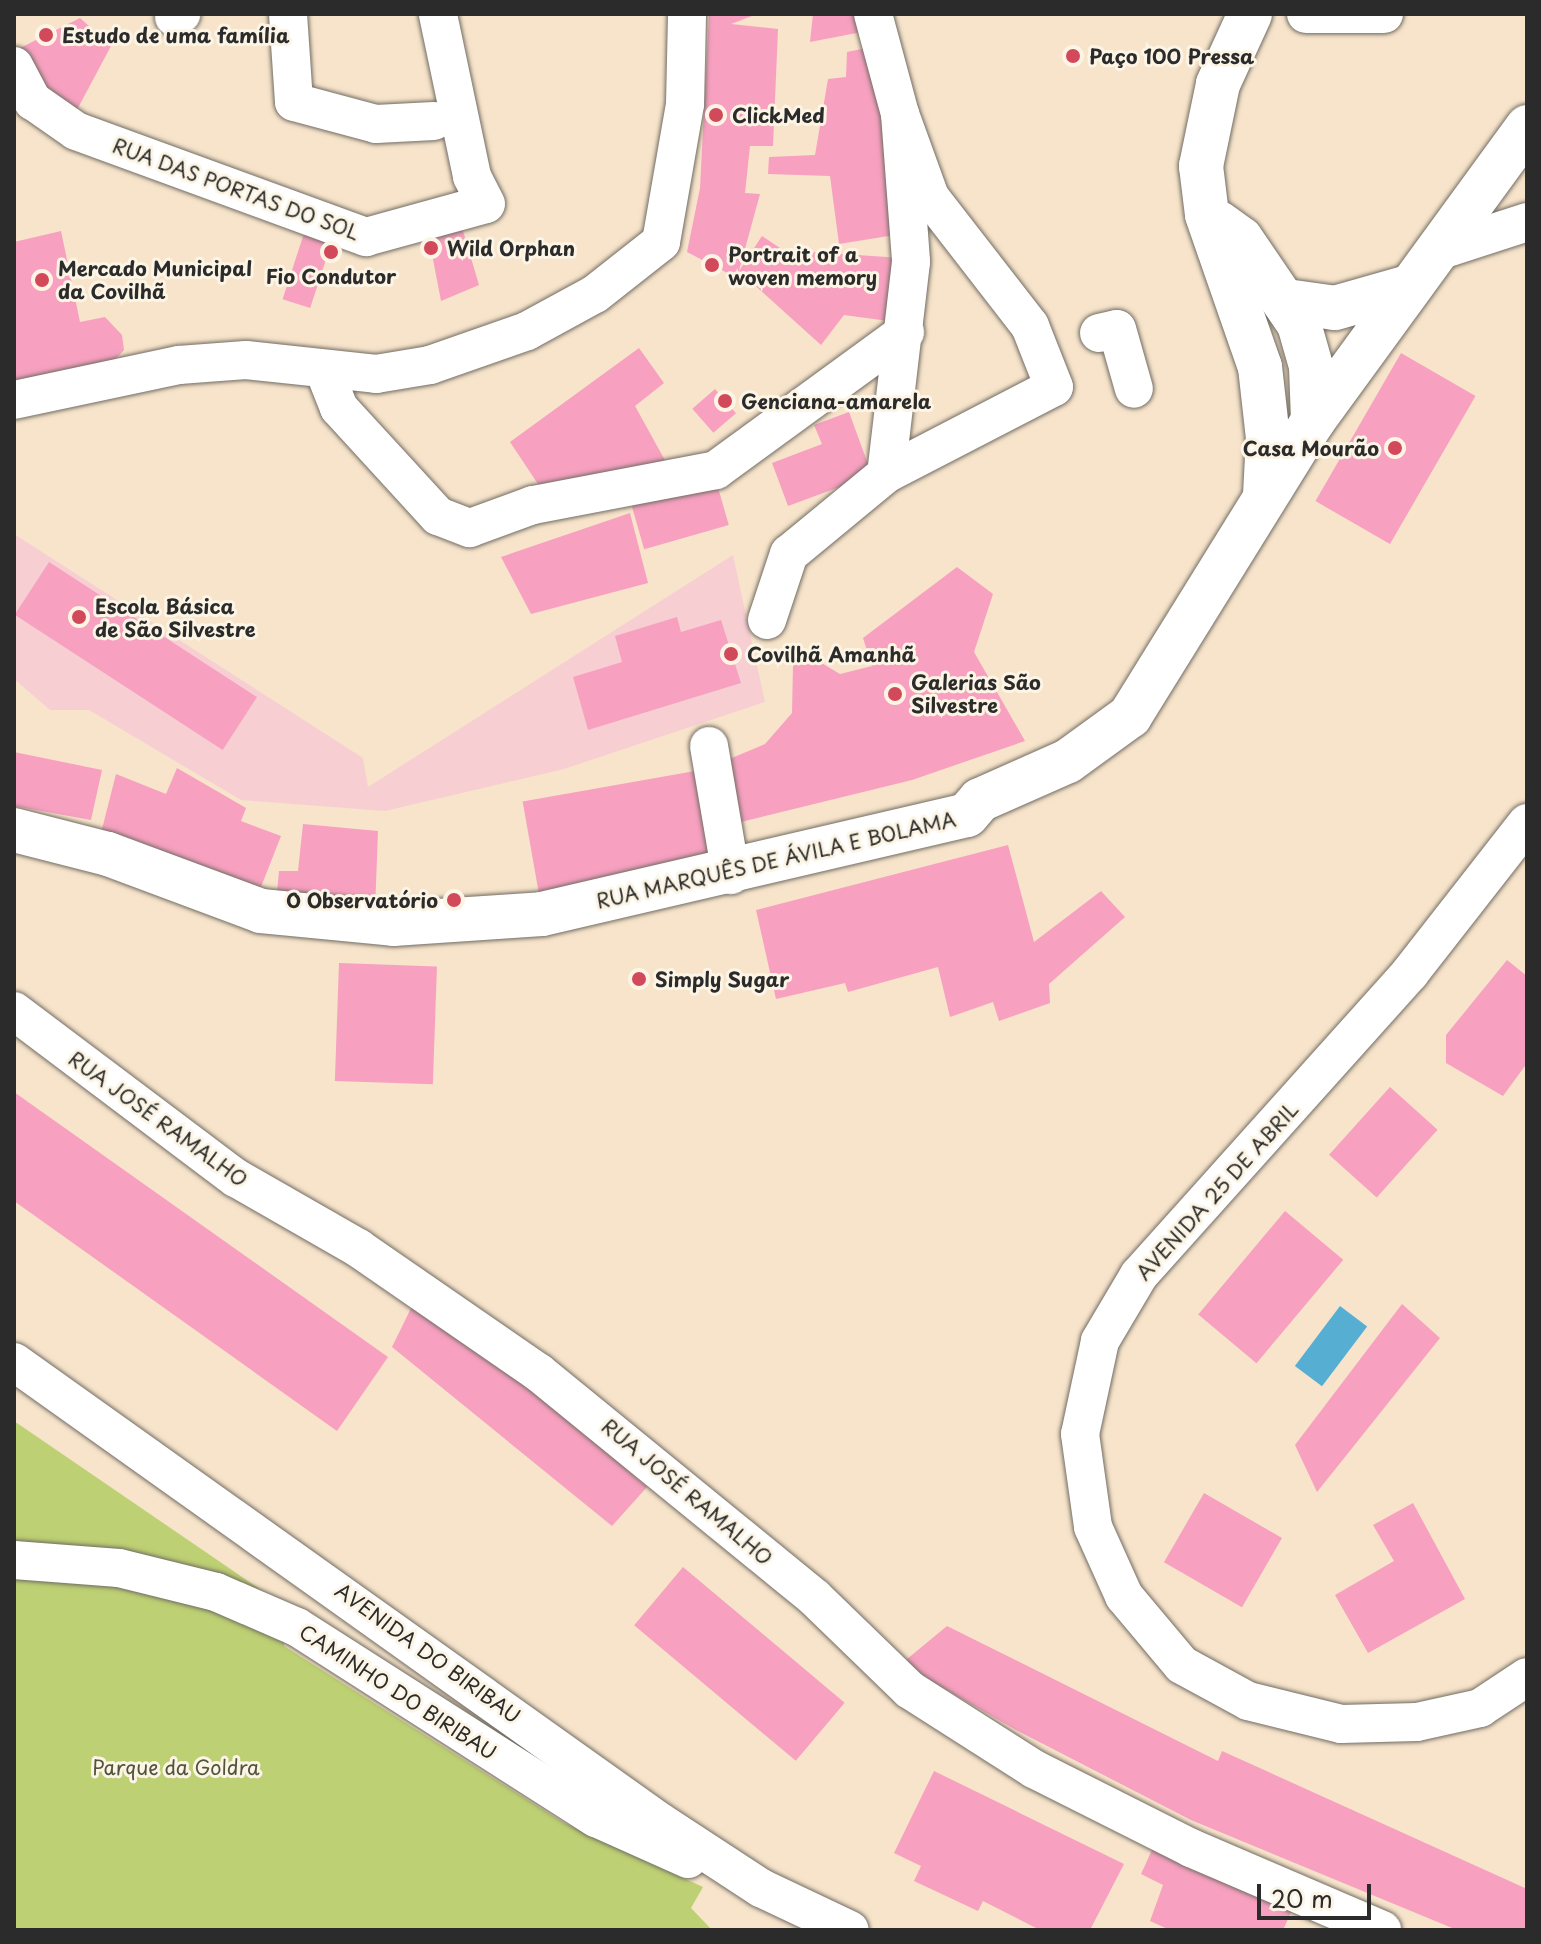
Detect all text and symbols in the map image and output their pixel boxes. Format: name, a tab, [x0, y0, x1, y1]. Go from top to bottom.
place label: Estudo de uma família	[62, 23, 290, 47]
marker: Estudo de uma família	[37, 26, 55, 44]
place label: Paço 100 Pressa	[1089, 44, 1256, 68]
marker: Paço 100 Pressa	[1064, 47, 1082, 65]
place label: ClickMed	[732, 103, 825, 127]
marker: ClickMed	[707, 106, 725, 124]
street label: RUA DAS PORTAS DO SOL	[108, 133, 364, 245]
place label: Wild Orphan	[447, 236, 577, 260]
marker: Wild Orphan	[422, 239, 440, 257]
place label: Portrait of a woven memory	[728, 242, 879, 289]
marker: Fio Condutor	[322, 243, 340, 261]
place label: Mercado Municipal da Covilhã	[58, 256, 252, 303]
marker: Portrait of a woven memory	[703, 256, 721, 274]
place label: Fio Condutor	[266, 264, 396, 288]
marker: Mercado Municipal da Covilhã	[33, 271, 51, 289]
place label: Genciana-amarela	[741, 389, 931, 413]
marker: Genciana-amarela	[716, 392, 734, 410]
place label: Casa Mourão	[1243, 436, 1379, 460]
marker: Casa Mourão	[1386, 439, 1404, 457]
place label: Escola Básica de São Silvestre	[95, 594, 256, 641]
marker: Escola Básica de São Silvestre	[70, 608, 88, 626]
place label: Covilhã Amanhã	[747, 642, 915, 666]
marker: Covilhã Amanhã	[722, 645, 740, 663]
place label: Galerias São Silvestre	[911, 670, 1042, 717]
marker: Galerias São Silvestre	[886, 685, 904, 703]
street label: RUA MARQUÊS DE ÁVILA E BOLAMA	[592, 807, 960, 913]
place label: O Observatório	[285, 888, 438, 912]
marker: O Observatório	[445, 891, 463, 909]
place label: Simply Sugar	[655, 967, 790, 991]
marker: Simply Sugar	[630, 970, 648, 988]
street label: RUA JOSÉ RAMALHO	[63, 1046, 253, 1192]
street label: AVENIDA 25 DE ABRIL	[1131, 1097, 1303, 1285]
street label: RUA JOSÉ RAMALHO	[596, 1413, 778, 1571]
street label: AVENIDA DO BIRIBAU	[332, 1579, 524, 1727]
street label: CAMINHO DO BIRIBAU	[295, 1619, 501, 1765]
park label: Parque da Goldra	[92, 1755, 260, 1779]
scale bar	[1261, 1868, 1375, 1918]
text: 20 m	[1271, 1880, 1333, 1916]

